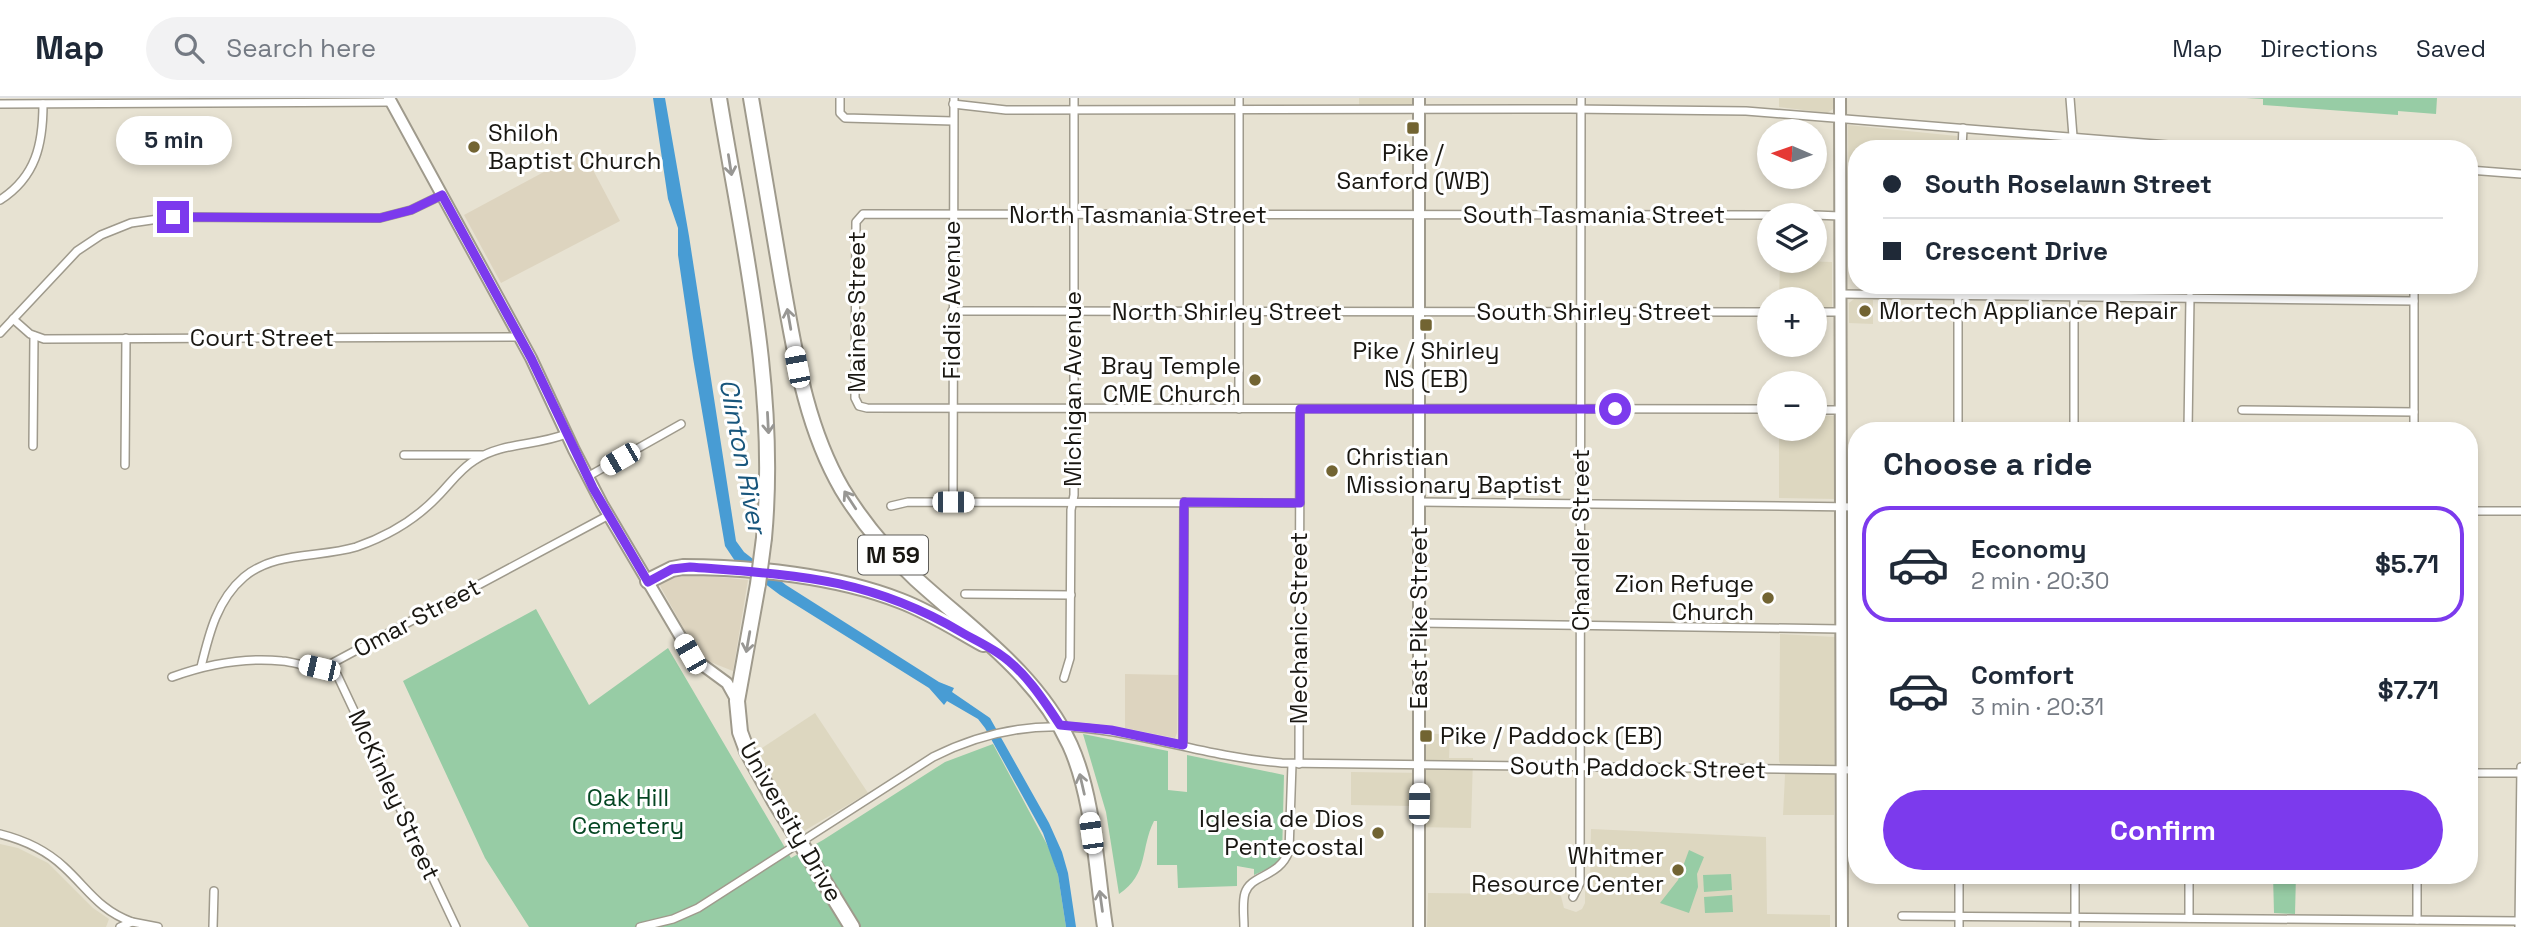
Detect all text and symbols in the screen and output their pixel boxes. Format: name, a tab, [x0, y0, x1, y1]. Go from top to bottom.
search box	[146, 17, 636, 80]
text: Map	[35, 27, 104, 69]
icon: search	[170, 29, 208, 67]
text: Search here	[226, 31, 376, 65]
text: Map	[2172, 33, 2222, 64]
text: Directions	[2260, 33, 2378, 64]
text: Saved	[2416, 33, 2486, 64]
callout: 5 min	[115, 116, 231, 164]
place label: Shiloh Baptist Church	[488, 117, 661, 176]
north arrow	[1757, 119, 1827, 189]
map controls	[1757, 119, 1827, 441]
marker: Pike / Sanford (WB)	[1405, 120, 1421, 136]
text: 5 min	[144, 125, 204, 155]
place label: Pike / Sanford (WB)	[1337, 137, 1489, 196]
marker: Shiloh Baptist Church	[466, 139, 482, 155]
one-way arrow	[724, 153, 737, 176]
text: South Roselawn Street	[1925, 167, 2212, 201]
street label: North Tasmania Street	[1009, 199, 1267, 230]
street label: South Tasmania Street	[1463, 199, 1725, 230]
route end	[157, 201, 189, 233]
button: layers	[1757, 203, 1827, 273]
street label: Fiddis Avenue	[936, 221, 967, 379]
street label: Maines Street	[841, 231, 872, 393]
text: Crescent Drive	[1925, 234, 2108, 268]
button: +	[1757, 287, 1827, 357]
street label: Michigan Avenue	[1057, 291, 1088, 487]
place label: Mortech Appliance Repair	[1879, 295, 2178, 326]
street label: North Shirley Street	[1112, 296, 1342, 327]
street label: South Shirley Street	[1477, 296, 1711, 327]
marker: Mortech Appliance Repair	[1857, 303, 1873, 319]
one-way arrow	[782, 308, 795, 331]
marker: Pike / Shirley NS (EB)	[1418, 317, 1434, 333]
street label: Court Street	[190, 322, 334, 353]
place label: Pike / Shirley NS (EB)	[1352, 335, 1500, 394]
car	[783, 344, 812, 390]
place label: Bray Temple CME Church	[1101, 350, 1241, 409]
button: −	[1757, 371, 1827, 441]
marker: Bray Temple CME Church	[1247, 372, 1263, 388]
water label: Clinton River	[711, 376, 775, 539]
route start	[1599, 393, 1631, 425]
one-way arrow	[761, 411, 774, 434]
car	[597, 439, 644, 479]
place label: Christian Missionary Baptist	[1346, 441, 1562, 500]
text: Choose a ride	[1883, 444, 2093, 484]
street label: Chandler Street	[1565, 449, 1596, 631]
marker: Christian Missionary Baptist	[1324, 463, 1340, 479]
one-way arrow	[842, 491, 857, 510]
car	[933, 492, 975, 513]
street label: East Pike Street	[1403, 526, 1434, 710]
street label: Mechanic Street	[1283, 532, 1314, 724]
text: Economy	[1971, 532, 2087, 566]
icon: car	[1887, 533, 1950, 596]
road number: M 59	[858, 536, 928, 575]
text: $5.71	[2375, 547, 2439, 581]
text: 2 min · 20:30	[1971, 566, 2109, 596]
place label: Zion Refuge Church	[1615, 568, 1754, 627]
street label: Omar Street	[348, 571, 485, 664]
marker: Zion Refuge Church	[1760, 590, 1776, 606]
one-way arrow	[740, 630, 754, 653]
car	[671, 631, 710, 677]
car	[297, 653, 342, 683]
text: Comfort	[1971, 658, 2074, 692]
icon: car	[1887, 659, 1950, 722]
text: $7.71	[2378, 673, 2439, 707]
text: 3 min · 20:31	[1971, 692, 2104, 722]
street label: McKinley Street	[341, 705, 448, 885]
place label: Pike / Paddock (EB)	[1440, 720, 1662, 751]
marker: Pike / Paddock (EB)	[1418, 728, 1434, 744]
street label: University Drive	[733, 736, 850, 907]
street label: South Paddock Street	[1510, 750, 1766, 785]
one-way arrow	[1075, 773, 1089, 796]
park label: Oak Hill Cemetery	[572, 782, 684, 841]
car	[1409, 783, 1430, 825]
button: Confirm	[1883, 790, 2443, 870]
place label: Iglesia de Dios Pentecostal	[1199, 803, 1364, 862]
car	[1078, 811, 1105, 855]
marker: Iglesia de Dios Pentecostal	[1370, 825, 1386, 841]
place label: Whitmer Resource Center	[1471, 840, 1664, 899]
marker: Whitmer Resource Center	[1670, 862, 1686, 878]
one-way arrow	[1094, 891, 1107, 913]

